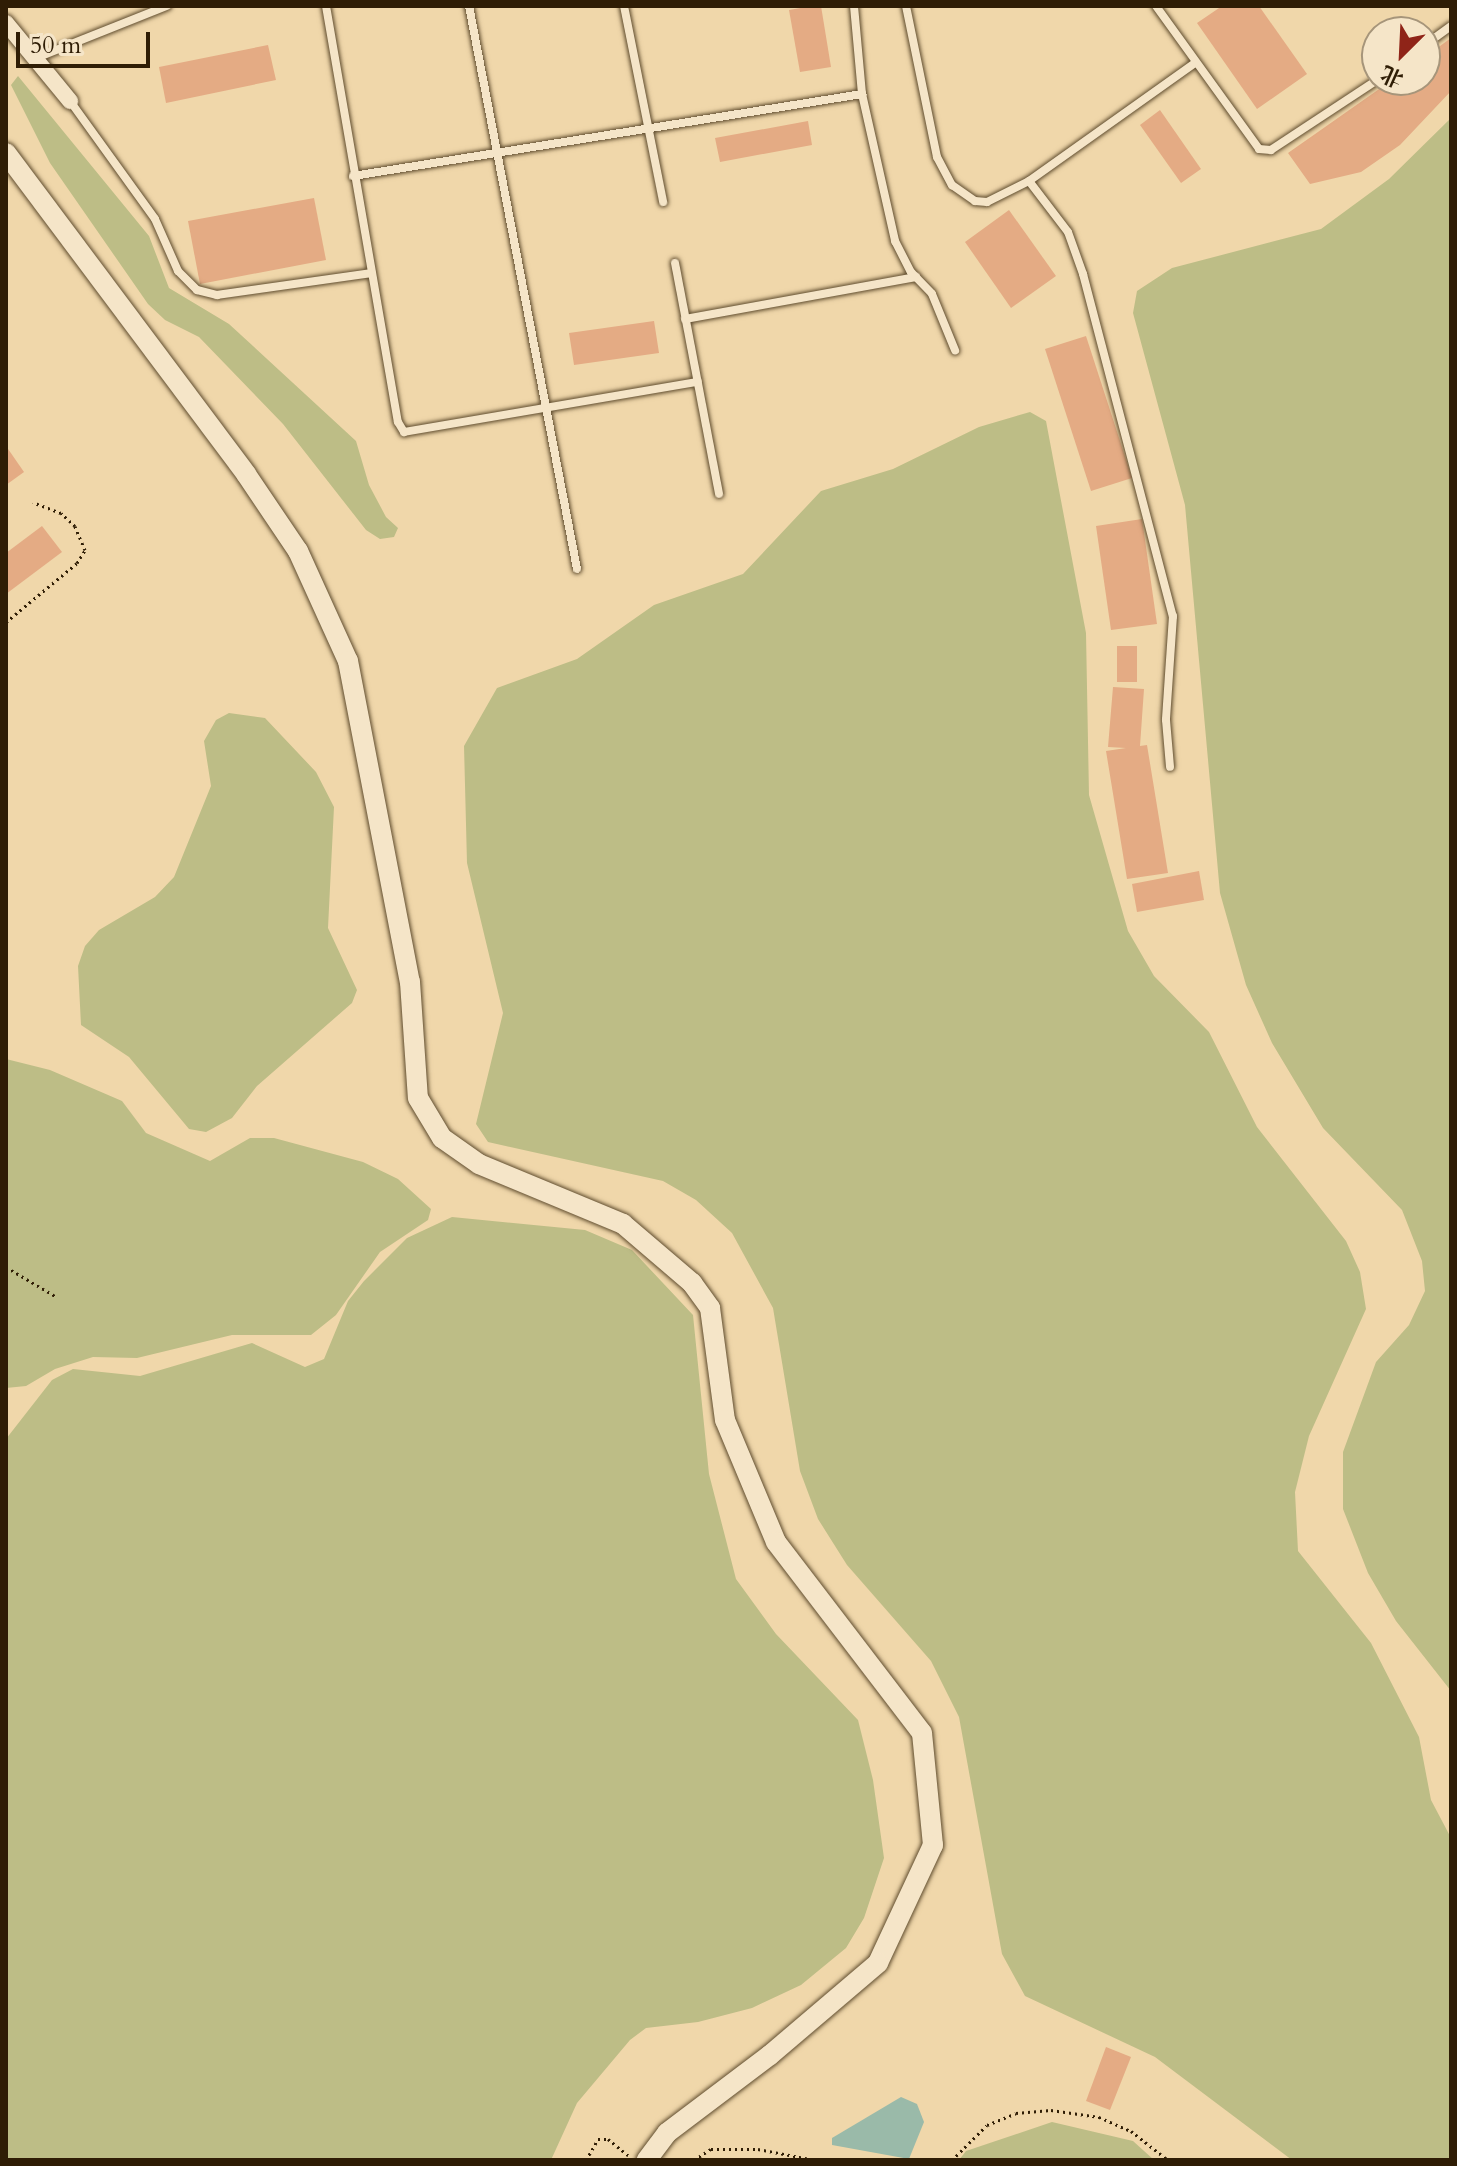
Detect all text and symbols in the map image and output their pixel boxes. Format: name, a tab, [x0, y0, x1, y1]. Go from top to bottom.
scale bar	[20, 16, 154, 66]
north arrow	[1361, 16, 1441, 96]
text: 50 m	[30, 29, 81, 62]
text: 北	[1376, 58, 1408, 94]

